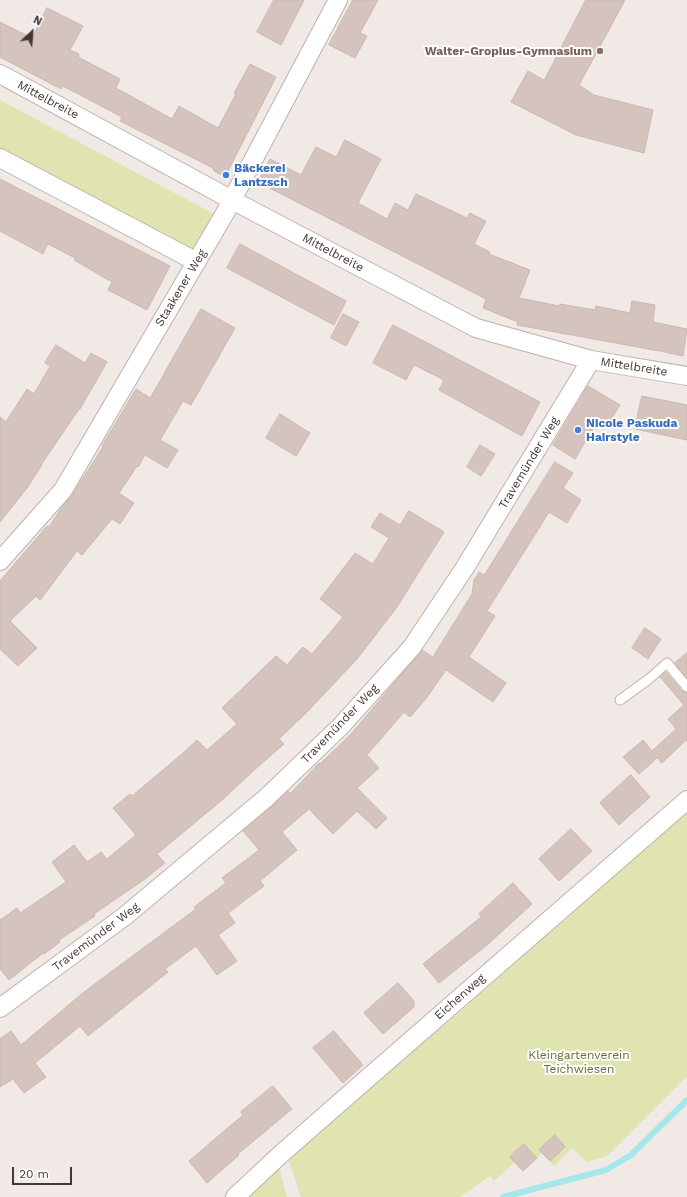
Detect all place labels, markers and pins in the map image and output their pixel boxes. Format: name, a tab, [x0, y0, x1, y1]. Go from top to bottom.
place label: Walter-Gropius-Gymnasium	[425, 44, 592, 58]
marker: Walter-Gropius-Gymnasium	[595, 46, 605, 56]
place label: Bäckerei Lantzsch	[234, 161, 288, 189]
marker: Bäckerei Lantzsch	[221, 170, 231, 180]
place label: Nicole Paskuda Hairstyle	[586, 416, 677, 444]
marker: Nicole Paskuda Hairstyle	[573, 425, 583, 435]

